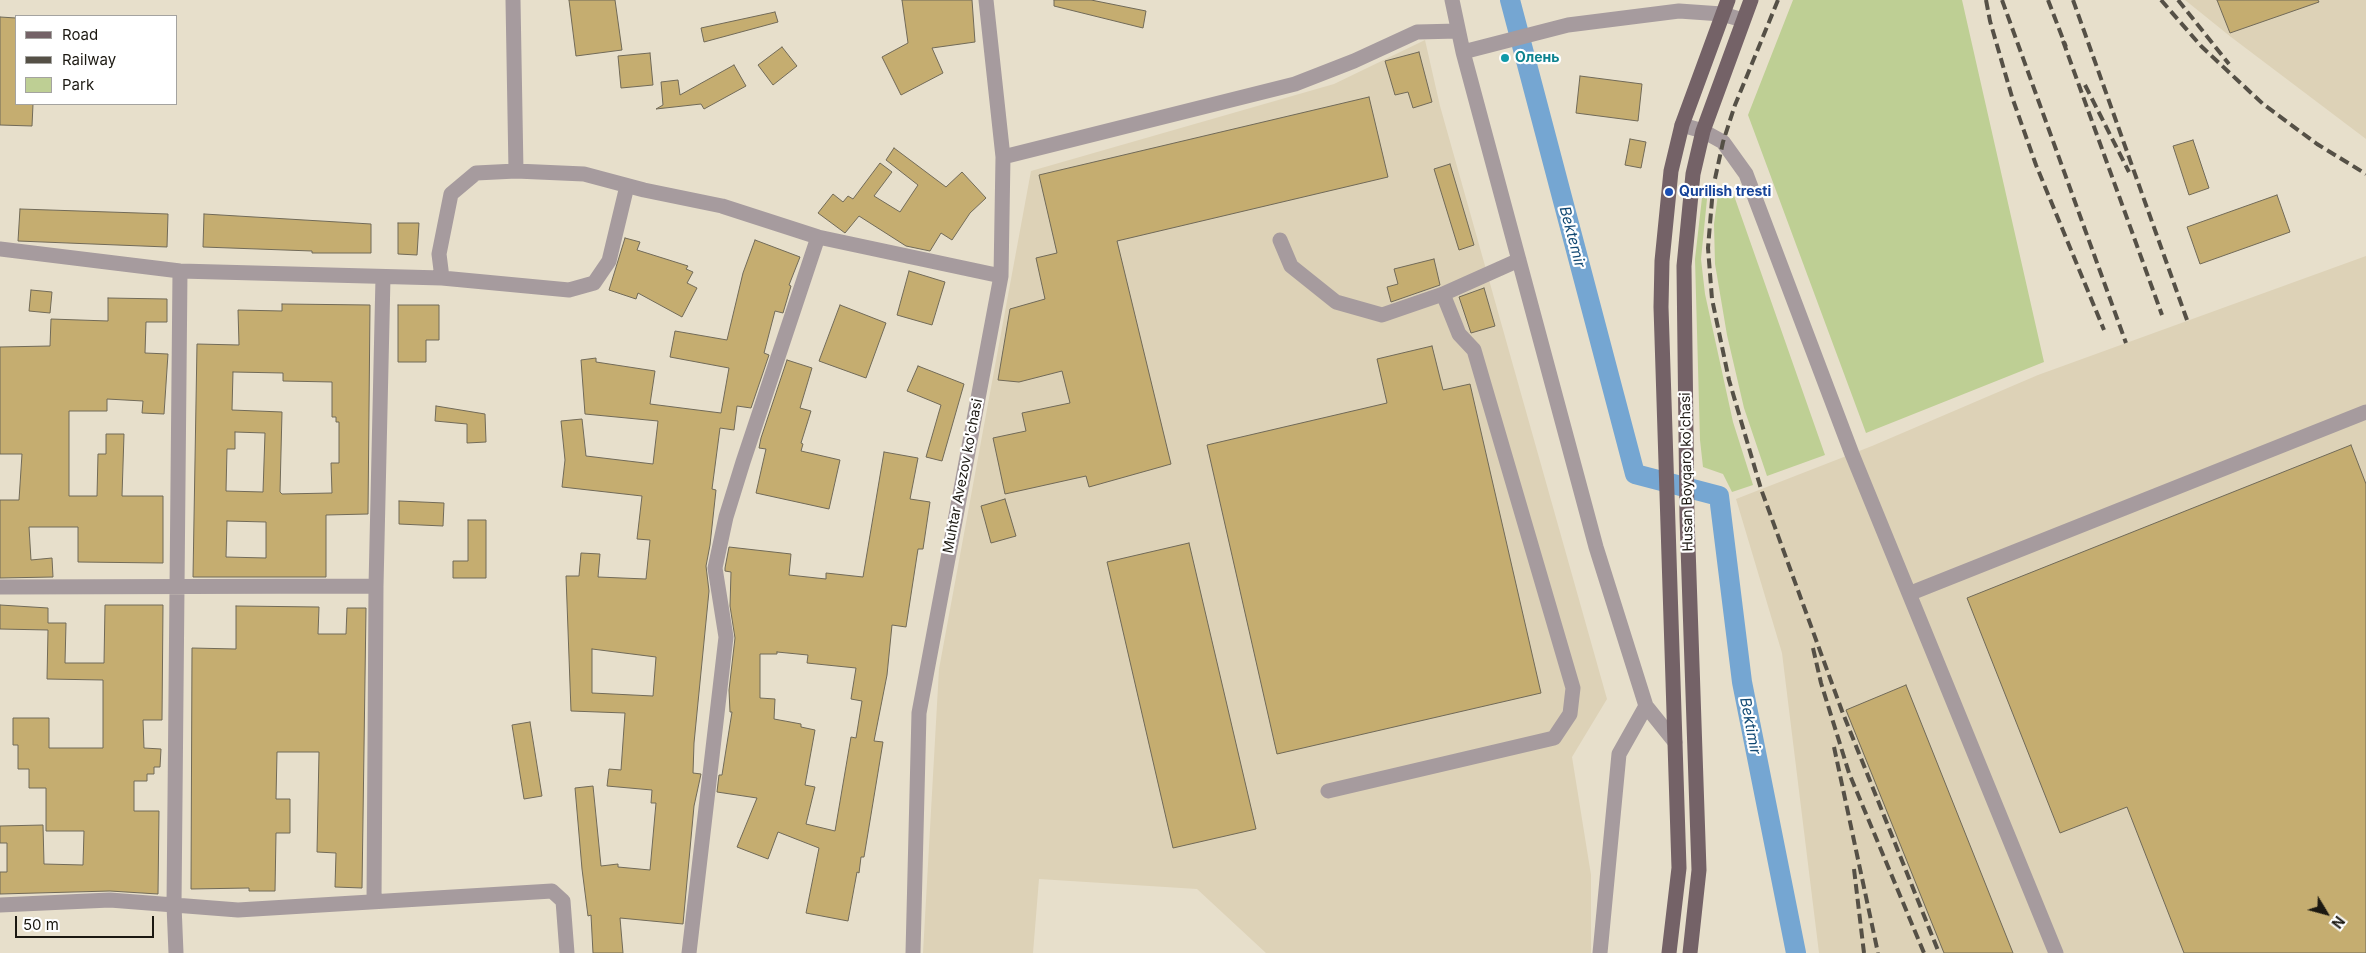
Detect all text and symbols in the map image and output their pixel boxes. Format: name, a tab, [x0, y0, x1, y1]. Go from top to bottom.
legend	[15, 15, 178, 105]
text: Road	[62, 25, 98, 44]
text: Railway	[62, 50, 116, 69]
place label: Олень	[1515, 50, 1560, 66]
marker: Олень	[1499, 52, 1511, 64]
text: Park	[62, 75, 94, 94]
place label: Qurilish tresti	[1679, 184, 1771, 200]
marker: Qurilish tresti	[1663, 186, 1675, 198]
water label: Bektemir	[1555, 204, 1589, 270]
street label: Husan Boyqaro ko'chasi	[1677, 392, 1697, 552]
street label: Muhtar Avezov ko'chasi	[940, 397, 986, 555]
water label: Bektimir	[1736, 696, 1764, 756]
north arrow	[2301, 888, 2351, 938]
scale bar	[18, 906, 156, 938]
text: N	[2328, 913, 2348, 932]
text: 50 m	[23, 915, 59, 934]

